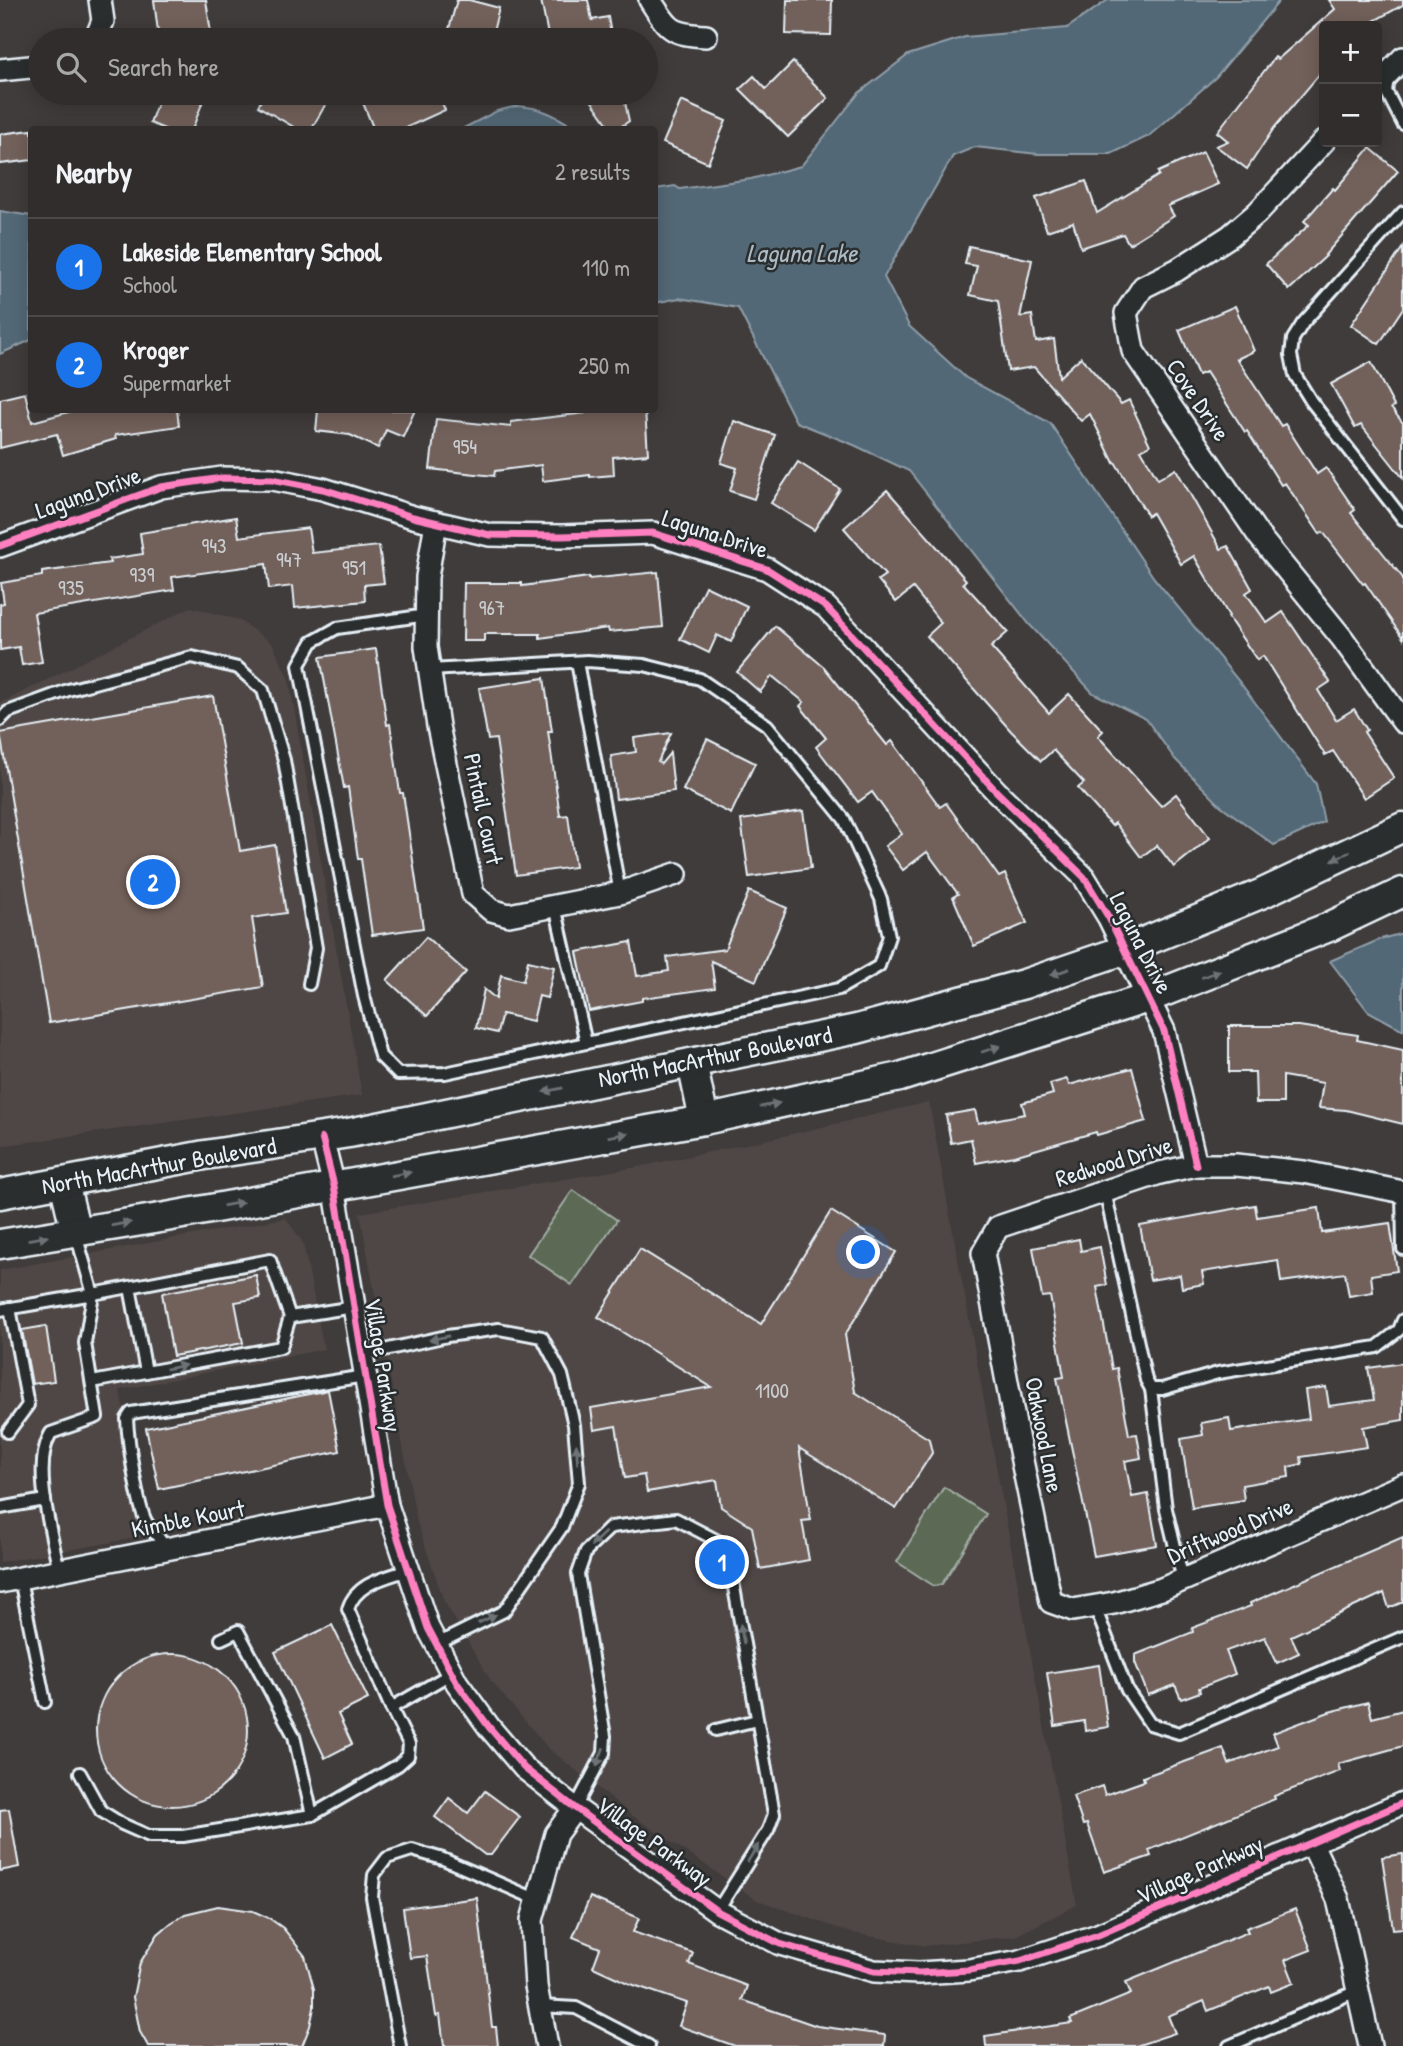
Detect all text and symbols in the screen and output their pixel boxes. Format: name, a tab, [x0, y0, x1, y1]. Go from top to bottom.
map controls	[1319, 21, 1382, 147]
button: +	[1319, 21, 1382, 84]
search box	[28, 28, 658, 105]
icon: search	[52, 48, 90, 86]
text: Search here	[108, 49, 219, 84]
button: −	[1319, 84, 1382, 147]
text: Nearby	[56, 152, 132, 192]
text: 2 results	[555, 156, 630, 187]
text: Lakeside Elementary School	[123, 234, 382, 269]
water label: Laguna Lake	[747, 235, 859, 271]
text: 1	[75, 252, 83, 283]
text: 110 m	[582, 252, 630, 283]
text: School	[123, 269, 177, 300]
text: Kroger	[123, 332, 189, 367]
text: 2	[74, 350, 84, 381]
text: 250 m	[578, 350, 630, 381]
street label: Cove Drive	[1160, 352, 1238, 447]
text: Supermarket	[123, 367, 231, 398]
house number: 954	[453, 432, 477, 461]
street label: Laguna Drive	[31, 458, 145, 526]
street label: Laguna Drive	[658, 501, 773, 565]
house number: 943	[202, 531, 227, 560]
house number: 947	[276, 545, 302, 574]
house number: 951	[342, 553, 366, 582]
house number: 939	[130, 560, 155, 589]
house number: 935	[58, 573, 84, 602]
house number: 967	[479, 593, 505, 622]
street label: Pintail Court	[457, 750, 511, 868]
one-way arrow	[1331, 850, 1351, 862]
pin: 2	[130, 856, 176, 908]
street label: Laguna Drive	[1103, 886, 1181, 999]
one-way arrow	[1049, 967, 1070, 978]
one-way arrow	[1201, 968, 1222, 979]
street label: North MacArthur Boulevard	[595, 1018, 834, 1094]
one-way arrow	[980, 1043, 1001, 1054]
one-way arrow	[542, 1085, 564, 1096]
one-way arrow	[760, 1100, 782, 1111]
street label: Redwood Drive	[1052, 1128, 1176, 1194]
street label: North MacArthur Boulevard	[39, 1129, 278, 1201]
one-way arrow	[607, 1129, 629, 1140]
one-way arrow	[390, 1168, 412, 1179]
one-way arrow	[222, 1199, 244, 1210]
one-way arrow	[110, 1218, 132, 1229]
one-way arrow	[27, 1232, 49, 1243]
your location	[846, 1235, 880, 1269]
street label: Village Parkway	[358, 1296, 410, 1434]
one-way arrow	[428, 1333, 450, 1344]
one-way arrow	[165, 1361, 187, 1372]
street label: Oakwood Lane	[1018, 1374, 1072, 1496]
house number: 1100	[755, 1376, 789, 1405]
one-way arrow	[571, 1443, 582, 1465]
street label: Driftwood Drive	[1162, 1489, 1298, 1571]
street label: Kimble Kourt	[128, 1491, 248, 1545]
one-way arrow	[590, 1531, 607, 1548]
pin: 1	[699, 1536, 745, 1588]
one-way arrow	[477, 1614, 497, 1625]
one-way arrow	[736, 1623, 747, 1645]
one-way arrow	[595, 1747, 606, 1768]
street label: Village Parkway	[590, 1789, 719, 1894]
street label: Village Parkway	[1131, 1827, 1268, 1911]
one-way arrow	[747, 1844, 760, 1863]

